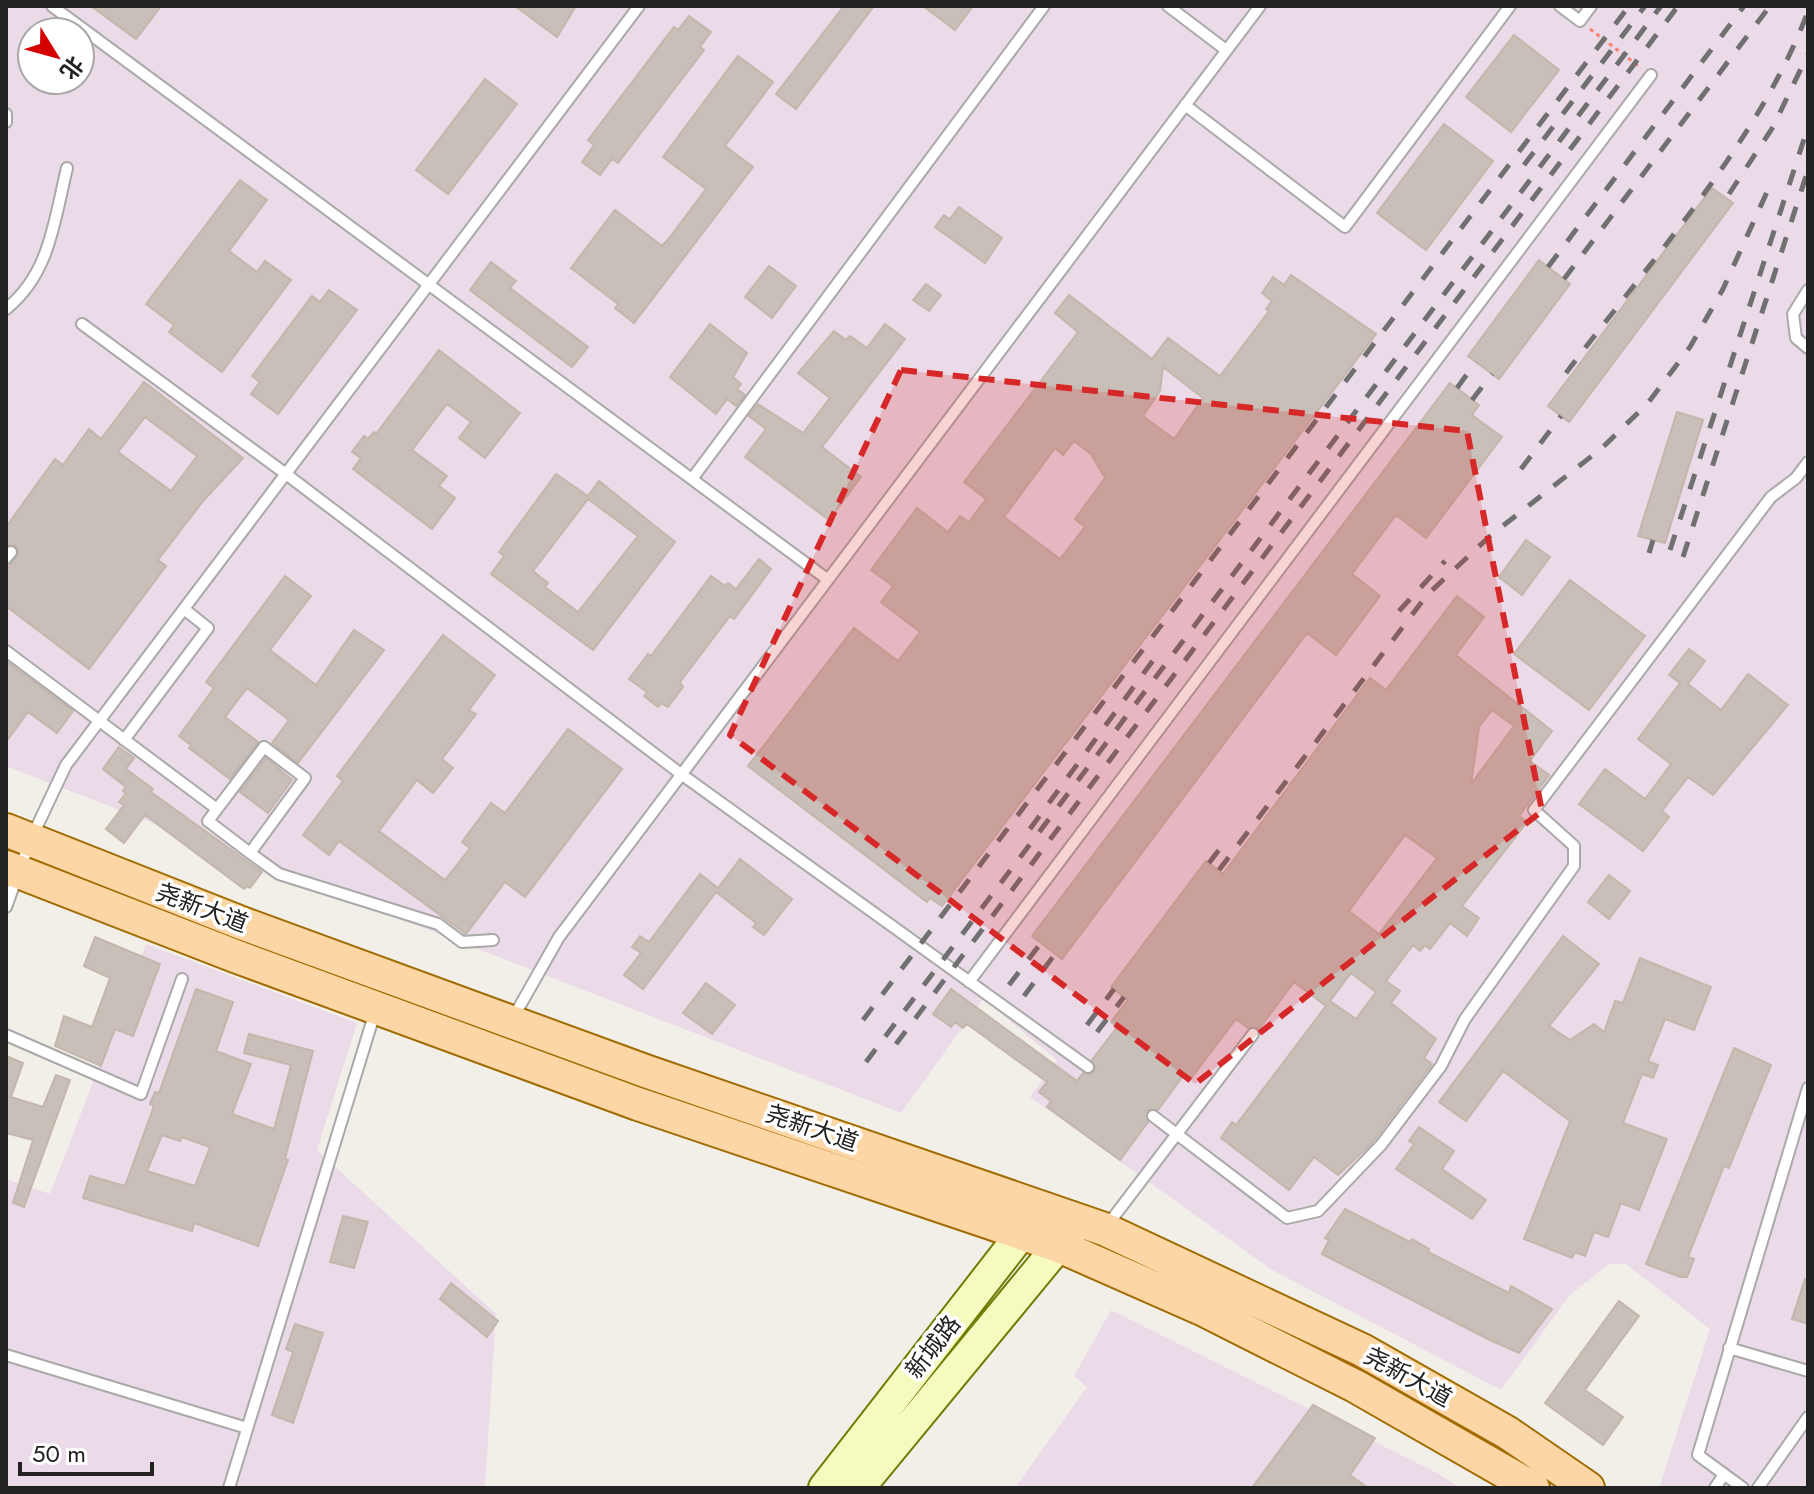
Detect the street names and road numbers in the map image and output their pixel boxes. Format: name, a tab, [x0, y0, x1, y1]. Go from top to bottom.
street label: 尧新大道	[151, 874, 253, 941]
street label: 尧新大道	[761, 1095, 863, 1160]
street label: 新城路	[897, 1308, 969, 1386]
street label: 尧新大道	[1358, 1338, 1459, 1415]

